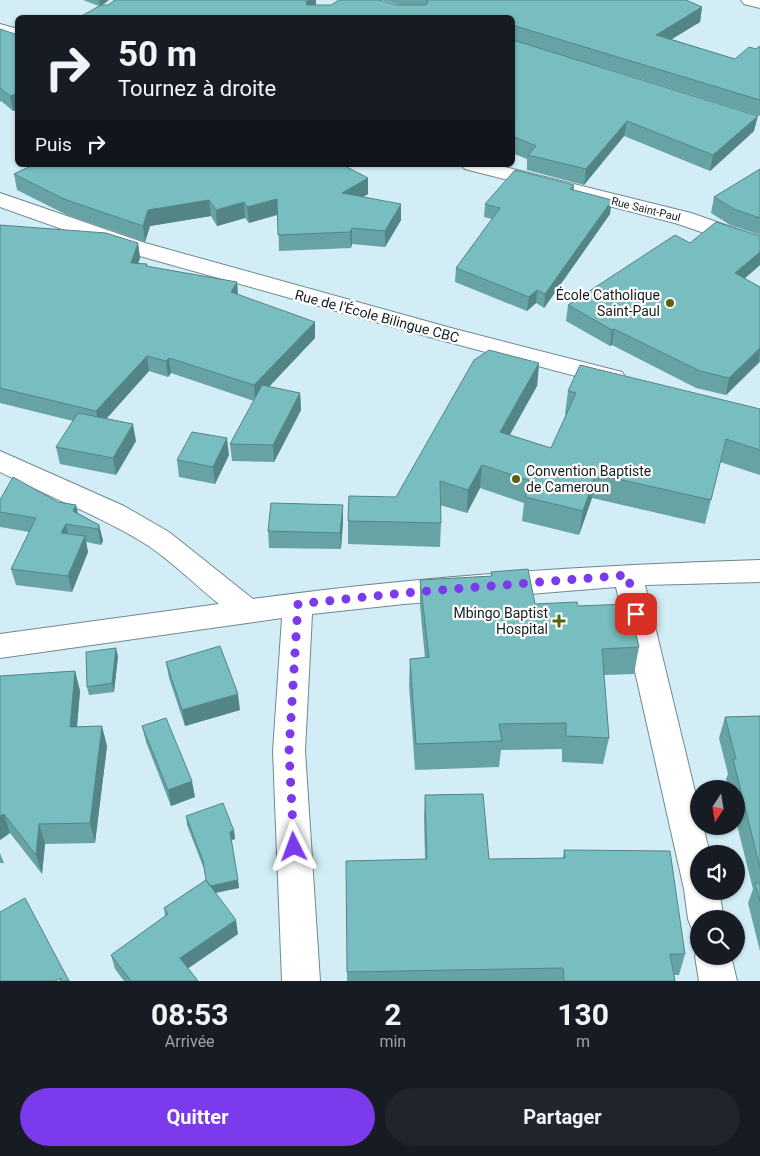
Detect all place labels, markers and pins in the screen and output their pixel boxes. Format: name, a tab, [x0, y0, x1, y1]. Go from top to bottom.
place label: École Catholique Saint-Paul	[556, 286, 660, 319]
marker: École Catholique Saint-Paul	[664, 297, 676, 309]
place label: Convention Baptiste de Cameroun	[526, 463, 651, 495]
marker: Convention Baptiste de Cameroun	[510, 473, 522, 485]
pin	[615, 593, 657, 635]
place label: Mbingo Baptist Hospital	[453, 605, 548, 637]
marker: Mbingo Baptist Hospital	[552, 614, 566, 628]

